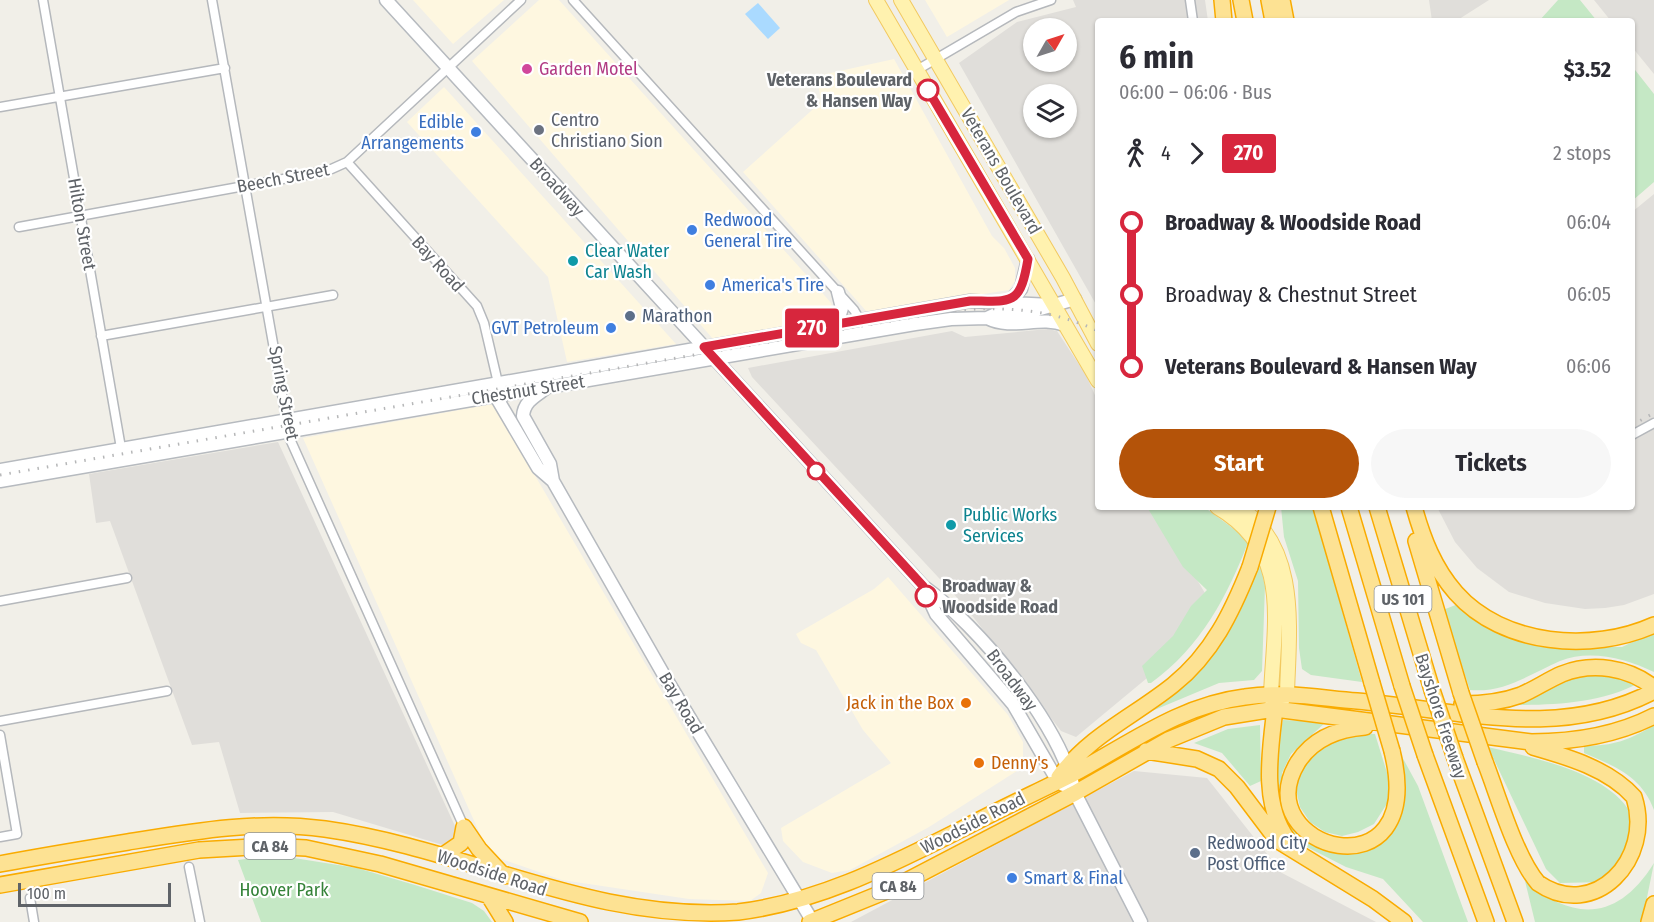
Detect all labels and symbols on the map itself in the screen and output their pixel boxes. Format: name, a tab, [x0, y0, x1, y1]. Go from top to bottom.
north arrow	[1023, 18, 1077, 72]
place label: Garden Motel	[539, 58, 638, 80]
marker: Garden Motel	[520, 62, 534, 76]
place label: Veterans Boulevard & Hansen Way	[766, 69, 912, 112]
marker: Veterans Boulevard & Hansen Way	[917, 79, 939, 101]
street label: Veterans Boulevard	[956, 104, 1046, 238]
place label: Centro Christiano Sion	[551, 109, 663, 152]
place label: Edible Arrangements	[361, 111, 464, 154]
marker: Centro Christiano Sion	[532, 123, 546, 137]
marker: Edible Arrangements	[469, 125, 483, 139]
street label: Broadway	[525, 153, 589, 221]
street label: Beech Street	[235, 158, 331, 198]
street label: Hilton Street	[63, 176, 101, 272]
place label: Redwood General Tire	[704, 209, 793, 252]
marker: Redwood General Tire	[685, 223, 699, 237]
street label: Bay Road	[407, 231, 469, 297]
place label: Clear Water Car Wash	[585, 240, 670, 283]
marker: Clear Water Car Wash	[566, 254, 580, 268]
place label: America's Tire	[722, 274, 824, 296]
marker: America's Tire	[703, 278, 717, 292]
place label: Marathon	[642, 305, 713, 327]
line badge: 270	[778, 308, 846, 348]
marker: Marathon	[623, 309, 637, 323]
place label: GVT Petroleum	[491, 317, 599, 339]
marker: GVT Petroleum	[604, 321, 618, 335]
street label: Spring Street	[264, 344, 304, 442]
street label: Chestnut Street	[470, 370, 586, 410]
unlabelled marker	[807, 462, 825, 480]
place label: Public Works Services	[963, 504, 1058, 547]
marker: Public Works Services	[944, 518, 958, 532]
place label: Broadway & Woodside Road	[942, 575, 1058, 618]
marker: Broadway & Woodside Road	[915, 585, 937, 607]
road number: US 101	[1374, 586, 1432, 612]
street label: Broadway	[982, 645, 1042, 715]
street label: Bayshore Freeway	[1410, 650, 1472, 782]
street label: Bay Road	[654, 668, 708, 738]
place label: Jack in the Box	[846, 692, 954, 714]
marker: Jack in the Box	[959, 696, 973, 710]
place label: Denny's	[991, 752, 1049, 774]
marker: Denny's	[972, 756, 986, 770]
street label: Woodside Road	[917, 787, 1029, 859]
place label: Redwood City Post Office	[1207, 832, 1307, 875]
road number: CA 84	[244, 833, 296, 859]
street label: Woodside Road	[434, 845, 550, 901]
marker: Redwood City Post Office	[1188, 846, 1202, 860]
place label: Smart & Final	[1024, 867, 1123, 889]
marker: Smart & Final	[1005, 871, 1019, 885]
road number: CA 84	[872, 873, 924, 899]
park label: Hoover Park	[239, 879, 329, 901]
scale bar	[18, 880, 171, 908]

